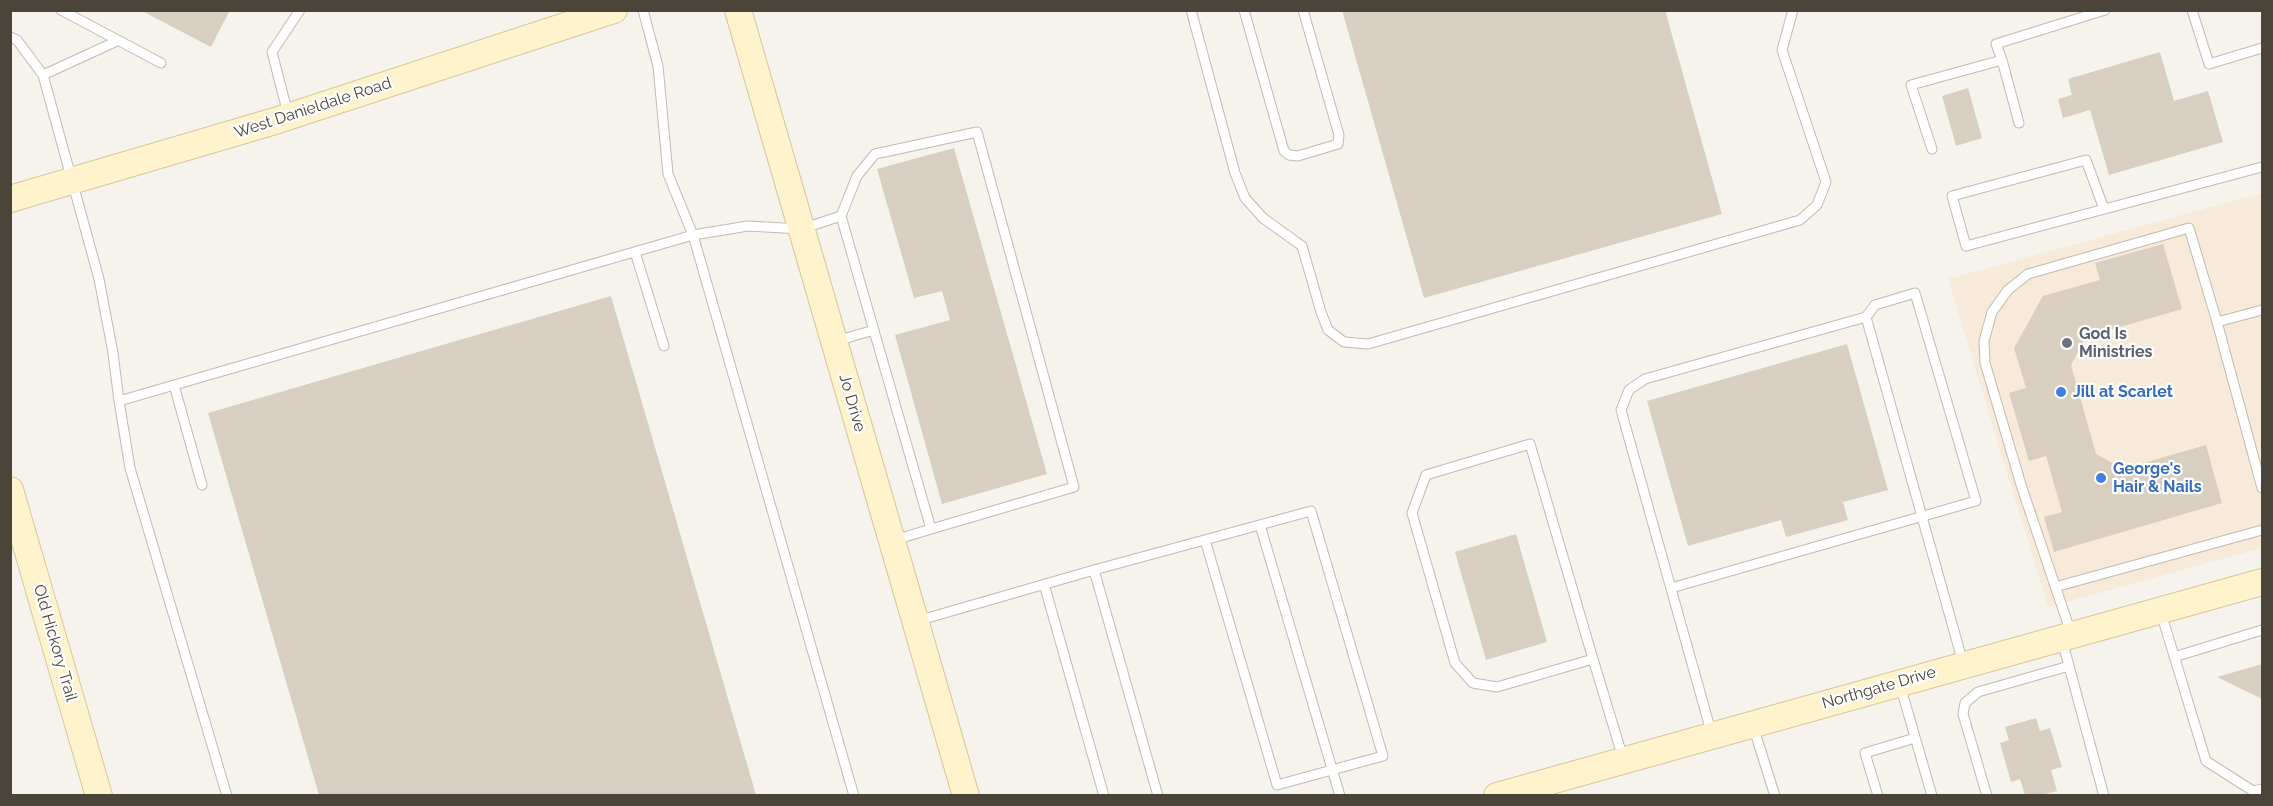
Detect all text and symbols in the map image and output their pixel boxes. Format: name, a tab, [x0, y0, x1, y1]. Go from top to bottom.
street label: West Danieldale Road	[232, 74, 394, 142]
place label: God Is Ministries	[2079, 324, 2152, 362]
marker: God Is Ministries	[2060, 336, 2074, 350]
street label: Jo Drive	[835, 372, 869, 434]
place label: Jill at Scarlet	[2073, 382, 2173, 402]
marker: Jill at Scarlet	[2054, 385, 2068, 399]
place label: George's Hair & Nails	[2113, 459, 2202, 497]
marker: George's Hair & Nails	[2094, 471, 2108, 485]
street label: Old Hickory Trail	[29, 582, 81, 704]
street label: Northgate Drive	[1820, 663, 1938, 713]

